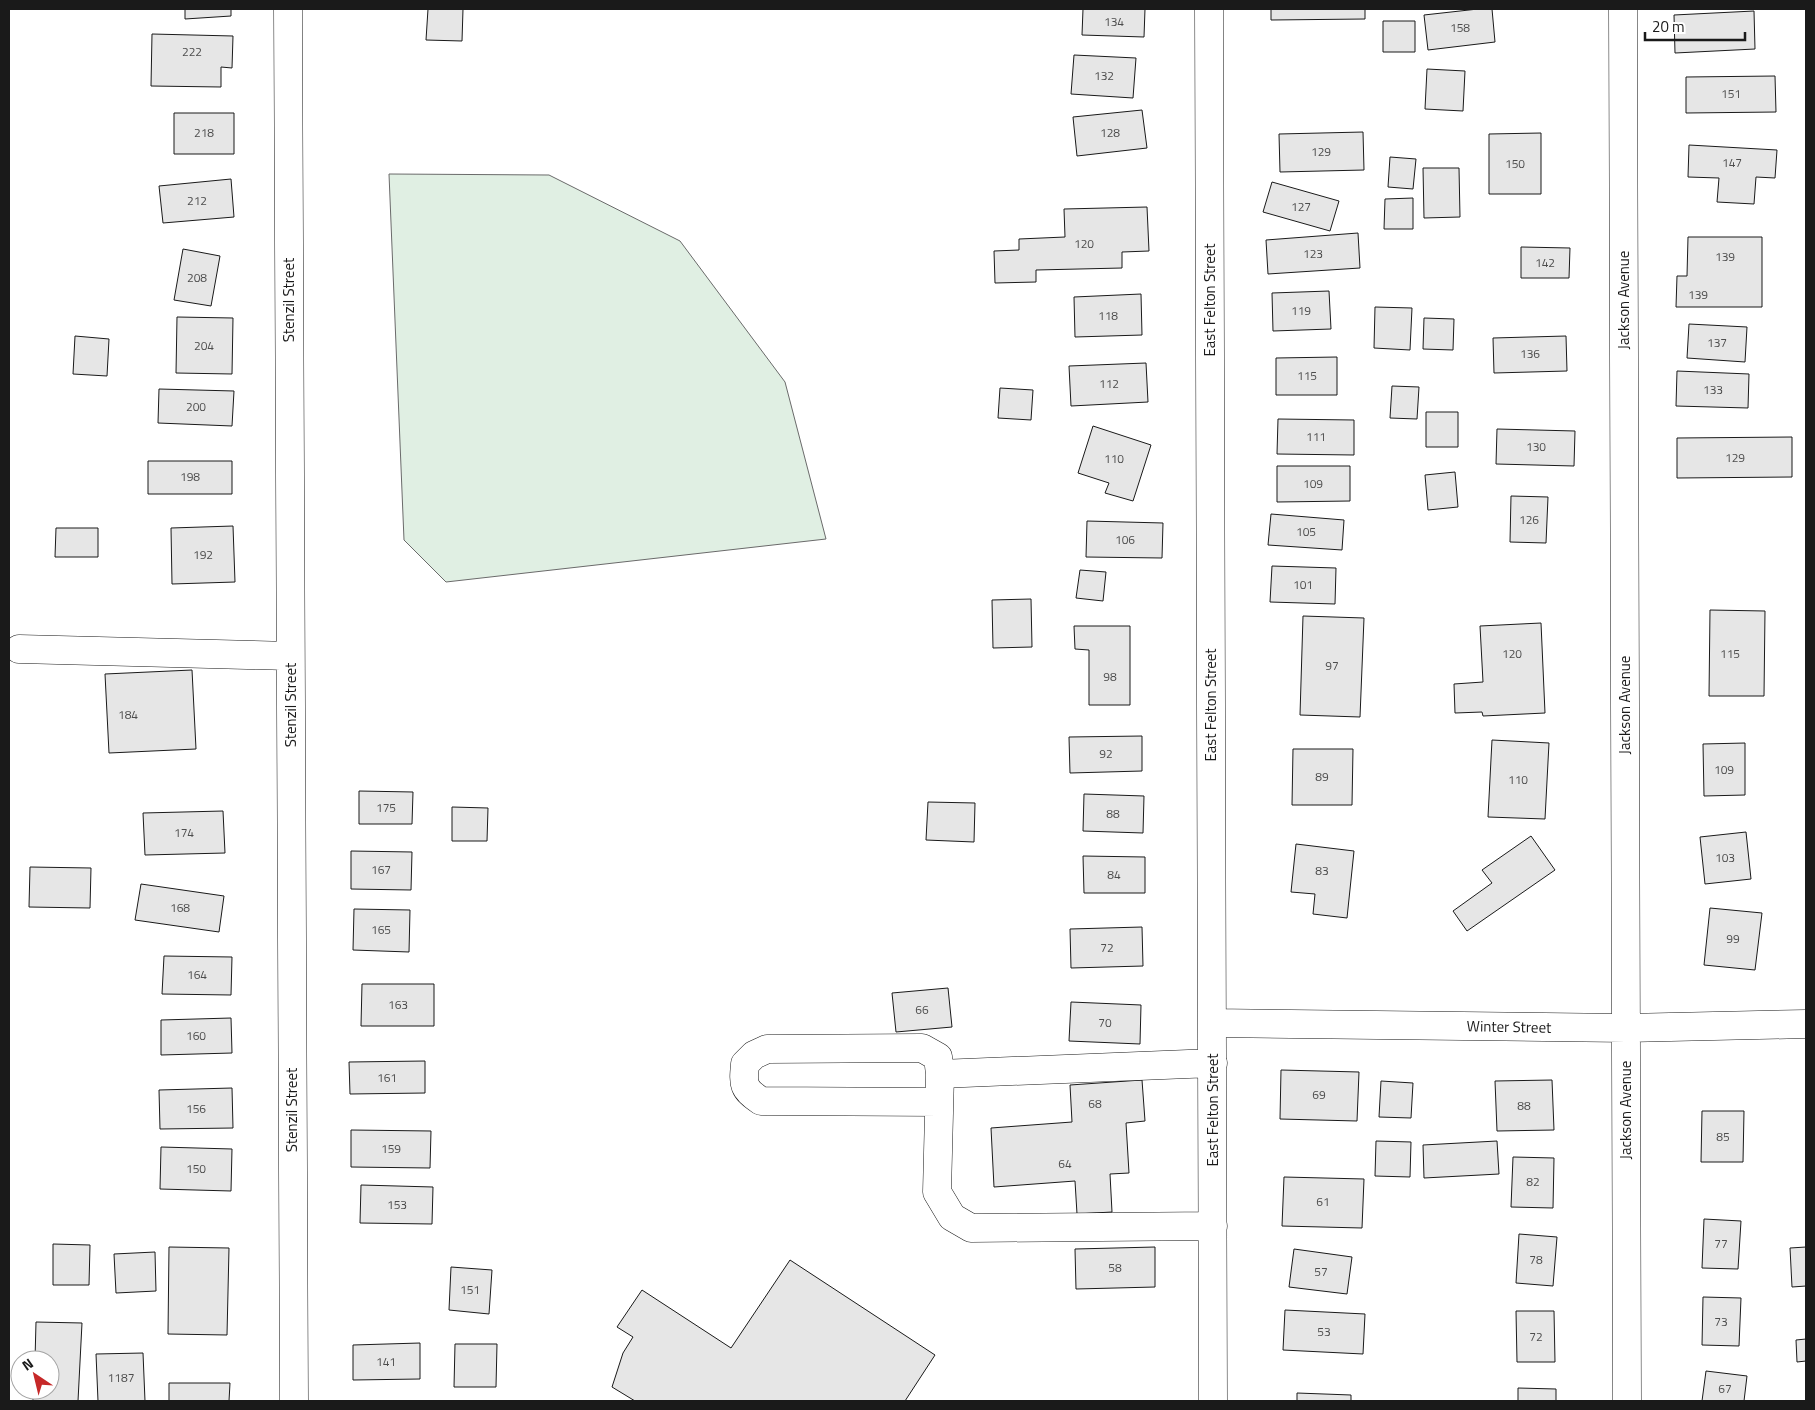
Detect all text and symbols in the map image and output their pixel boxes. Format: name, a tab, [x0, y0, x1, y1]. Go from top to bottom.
scale bar	[1645, 10, 1745, 42]
house number: 134	[1104, 12, 1124, 31]
text: 20 m	[1652, 15, 1685, 38]
house number: 158	[1450, 18, 1470, 37]
house number: 222	[182, 42, 202, 61]
house number: 132	[1094, 66, 1114, 85]
house number: 151	[1721, 84, 1741, 103]
house number: 218	[194, 123, 214, 142]
house number: 128	[1100, 123, 1120, 142]
house number: 129	[1311, 142, 1331, 161]
house number: 147	[1722, 153, 1742, 172]
house number: 150	[1505, 154, 1525, 173]
house number: 212	[187, 191, 207, 210]
house number: 127	[1291, 197, 1311, 216]
house number: 120	[1074, 234, 1094, 253]
street label: East Felton Street	[1198, 243, 1221, 357]
house number: 123	[1303, 244, 1323, 263]
house number: 139	[1715, 247, 1735, 266]
street label: Jackson Avenue	[1612, 251, 1635, 349]
house number: 142	[1535, 253, 1555, 272]
street label: Stenzil Street	[277, 257, 300, 342]
house number: 208	[187, 268, 207, 287]
house number: 139	[1688, 285, 1708, 304]
house number: 119	[1291, 301, 1311, 320]
house number: 118	[1098, 306, 1118, 325]
house number: 137	[1707, 333, 1727, 352]
house number: 204	[194, 336, 214, 355]
house number: 136	[1520, 344, 1540, 363]
house number: 115	[1297, 366, 1317, 385]
house number: 112	[1099, 374, 1119, 393]
house number: 133	[1703, 380, 1723, 399]
house number: 200	[186, 397, 206, 416]
house number: 111	[1306, 427, 1326, 446]
house number: 130	[1526, 437, 1546, 456]
house number: 129	[1725, 448, 1745, 467]
house number: 110	[1104, 449, 1124, 468]
house number: 198	[180, 467, 200, 486]
house number: 109	[1303, 474, 1323, 493]
house number: 126	[1519, 510, 1539, 529]
house number: 105	[1296, 522, 1316, 541]
house number: 106	[1115, 530, 1135, 549]
house number: 192	[193, 545, 213, 564]
house number: 101	[1293, 575, 1313, 594]
house number: 120	[1502, 644, 1522, 663]
house number: 115	[1720, 644, 1740, 663]
street label: East Felton Street	[1199, 648, 1222, 762]
house number: 97	[1325, 656, 1339, 675]
street label: Jackson Avenue	[1613, 656, 1636, 754]
street label: Stenzil Street	[279, 662, 302, 747]
house number: 98	[1103, 667, 1117, 686]
house number: 184	[118, 705, 138, 724]
house number: 92	[1099, 744, 1113, 763]
house number: 109	[1714, 760, 1734, 779]
house number: 89	[1315, 767, 1329, 786]
house number: 110	[1508, 770, 1528, 789]
house number: 175	[376, 798, 396, 817]
house number: 88	[1106, 804, 1120, 823]
house number: 174	[174, 823, 194, 842]
house number: 103	[1715, 848, 1735, 867]
house number: 167	[371, 860, 391, 879]
house number: 83	[1315, 861, 1329, 880]
house number: 84	[1107, 865, 1121, 884]
house number: 168	[170, 898, 190, 917]
house number: 165	[371, 920, 391, 939]
house number: 99	[1726, 929, 1740, 948]
house number: 72	[1100, 938, 1114, 957]
house number: 164	[187, 965, 207, 984]
house number: 163	[388, 995, 408, 1014]
house number: 66	[915, 1000, 929, 1019]
house number: 70	[1098, 1013, 1112, 1032]
street label: Winter Street	[1467, 1014, 1552, 1039]
house number: 160	[186, 1026, 206, 1045]
street label: East Felton Street	[1201, 1053, 1224, 1167]
street label: Jackson Avenue	[1614, 1061, 1637, 1159]
street label: Stenzil Street	[280, 1067, 303, 1152]
house number: 161	[377, 1068, 397, 1087]
house number: 69	[1312, 1085, 1326, 1104]
house number: 68	[1088, 1094, 1102, 1113]
house number: 88	[1517, 1096, 1531, 1115]
house number: 156	[186, 1099, 206, 1118]
house number: 85	[1716, 1127, 1730, 1146]
house number: 159	[381, 1139, 401, 1158]
house number: 64	[1058, 1154, 1072, 1173]
house number: 150	[186, 1159, 206, 1178]
house number: 82	[1526, 1172, 1540, 1191]
house number: 61	[1316, 1192, 1330, 1211]
house number: 153	[387, 1195, 407, 1214]
house number: 77	[1714, 1234, 1728, 1253]
house number: 78	[1529, 1250, 1543, 1269]
house number: 58	[1108, 1258, 1122, 1277]
house number: 57	[1314, 1262, 1328, 1281]
house number: 151	[460, 1280, 480, 1299]
house number: 73	[1714, 1312, 1728, 1331]
house number: 53	[1317, 1322, 1331, 1341]
house number: 72	[1529, 1327, 1543, 1346]
north arrow	[10, 1350, 60, 1400]
house number: 141	[376, 1352, 396, 1371]
text: N	[17, 1353, 37, 1375]
house number: 1187	[108, 1368, 134, 1387]
house number: 67	[1718, 1379, 1732, 1398]

